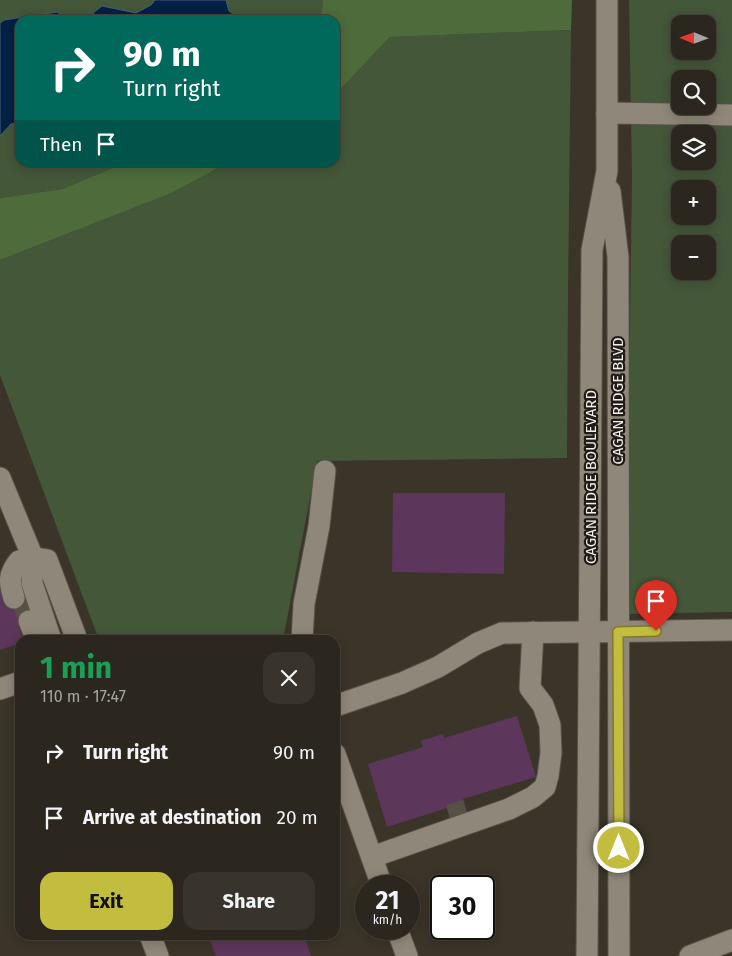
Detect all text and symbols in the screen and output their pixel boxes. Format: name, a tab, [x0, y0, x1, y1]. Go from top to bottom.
north arrow	[671, 15, 716, 60]
map controls	[671, 15, 716, 280]
text: 90 m	[123, 33, 201, 75]
icon: right	[40, 35, 105, 100]
button: search	[671, 70, 716, 115]
text: Turn right	[123, 75, 220, 102]
button: layers	[671, 125, 716, 170]
icon: arrive	[92, 130, 120, 158]
text: Then	[40, 133, 82, 156]
button: +	[671, 180, 716, 225]
button: −	[671, 235, 716, 280]
street label: CAGAN RIDGE BLVD	[609, 337, 627, 465]
street label: CAGAN RIDGE BOULEVARD	[582, 390, 600, 564]
pin	[635, 580, 677, 631]
icon: arrive	[642, 587, 670, 615]
text: 1 min	[40, 650, 112, 686]
button: close	[263, 652, 315, 704]
text: 110 m · 17:47	[40, 687, 126, 706]
icon: right	[40, 739, 68, 767]
text: Turn right	[83, 741, 168, 764]
text: 90 m	[273, 741, 315, 764]
icon: arrive	[40, 804, 68, 832]
text: Arrive at destination	[83, 806, 262, 829]
text: 20 m	[277, 806, 318, 829]
position arrow	[592, 821, 644, 873]
button: Exit	[40, 872, 173, 930]
button: Share	[183, 872, 315, 930]
speed limit sign: 30	[430, 875, 495, 940]
text: 21	[376, 886, 399, 916]
text: km/h	[373, 913, 402, 927]

